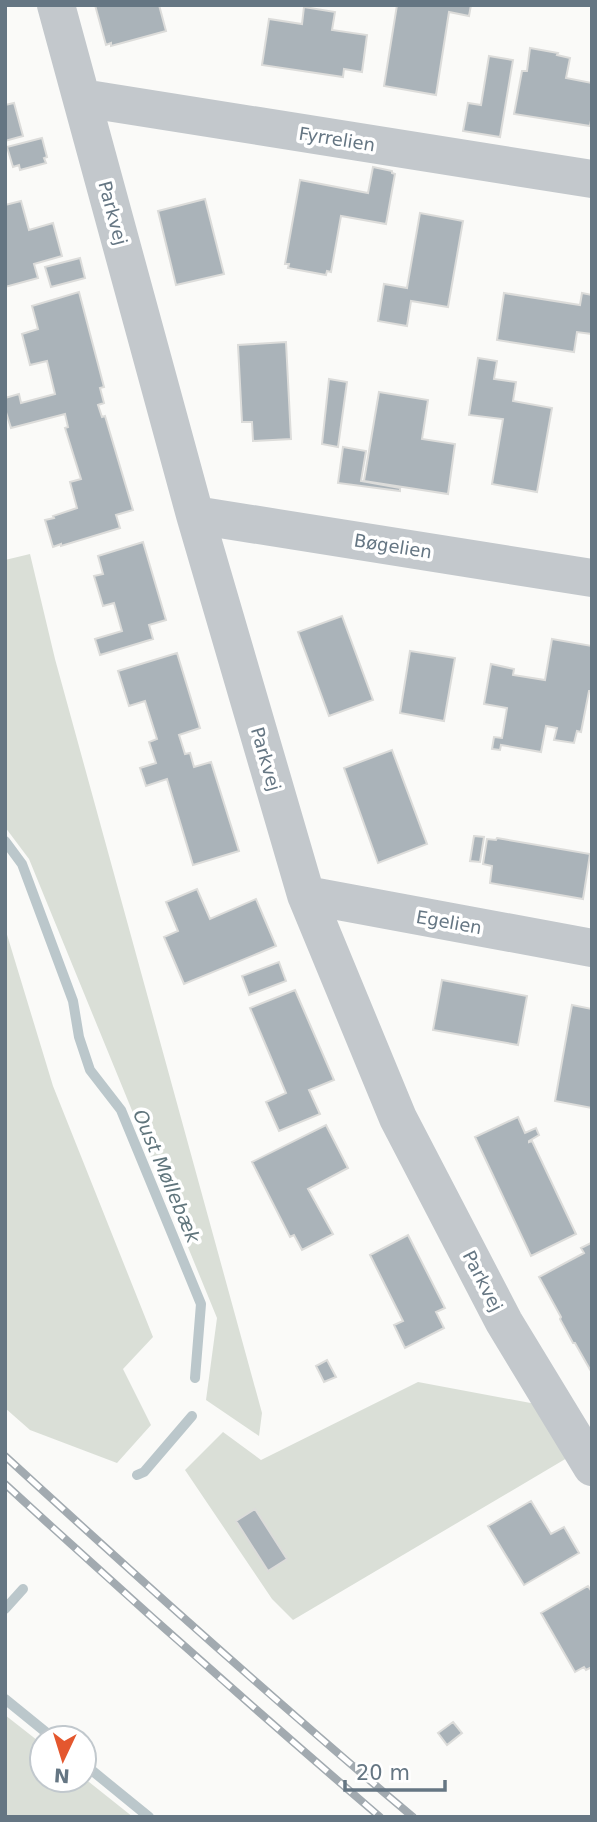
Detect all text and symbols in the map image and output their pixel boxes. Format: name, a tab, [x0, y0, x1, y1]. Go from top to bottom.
street label: Fyrrelien	[297, 123, 377, 155]
street label: Parkvej	[94, 179, 132, 247]
street label: Bøgelien	[353, 530, 433, 562]
street label: Parkvej	[247, 725, 285, 793]
street label: Egelien	[415, 906, 483, 938]
water label: Oust Møllebæk	[129, 1106, 205, 1247]
street label: Parkvej	[459, 1247, 507, 1315]
north arrow	[28, 1724, 98, 1794]
scale bar	[345, 1748, 445, 1792]
text: 20 m	[356, 1761, 410, 1785]
text: N	[53, 1764, 71, 1787]

